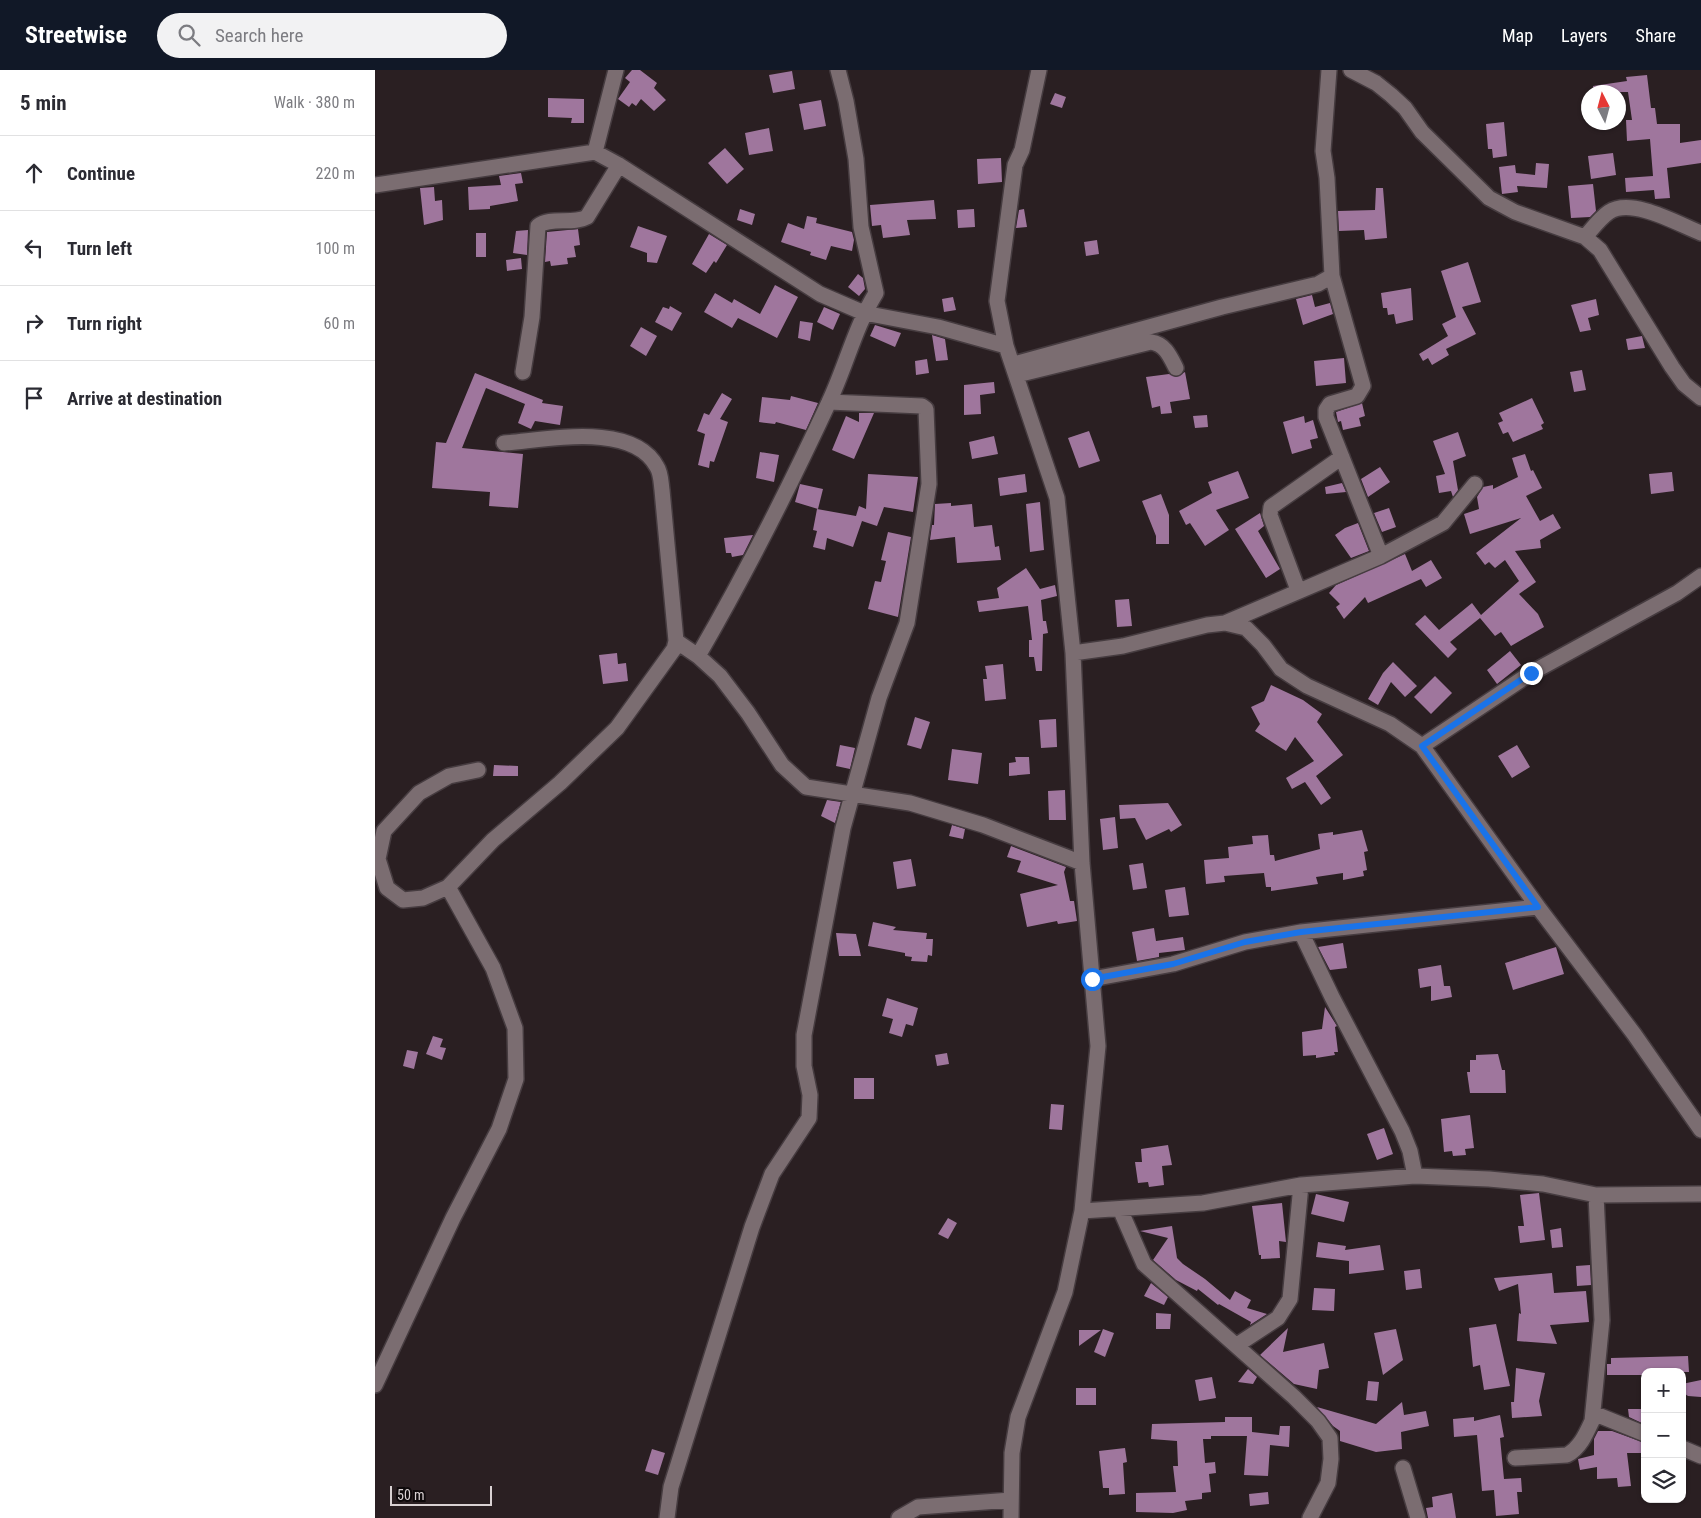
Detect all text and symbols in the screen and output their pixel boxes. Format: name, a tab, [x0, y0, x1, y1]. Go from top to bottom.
search box	[157, 13, 507, 58]
text: Streetwise	[25, 21, 127, 49]
icon: search	[175, 21, 203, 49]
text: Search here	[215, 24, 303, 47]
text: Map	[1502, 25, 1533, 46]
text: Layers	[1561, 25, 1608, 46]
text: Share	[1636, 25, 1676, 46]
north arrow	[1581, 85, 1626, 130]
text: 5 min	[20, 91, 67, 115]
text: Walk · 380 m	[274, 93, 355, 112]
icon: ahead	[20, 159, 48, 187]
text: Continue	[67, 162, 135, 185]
text: 220 m	[316, 164, 355, 183]
icon: left	[20, 234, 48, 262]
text: Turn left	[67, 237, 132, 260]
text: 100 m	[316, 239, 355, 258]
icon: right	[20, 309, 48, 337]
text: Turn right	[67, 312, 142, 335]
text: 60 m	[323, 314, 355, 333]
icon: arrive	[20, 384, 48, 412]
text: Arrive at destination	[67, 387, 222, 410]
route end	[1520, 662, 1543, 685]
route start	[1081, 968, 1104, 991]
map controls	[1641, 1368, 1686, 1503]
button: +	[1641, 1368, 1686, 1413]
button: −	[1641, 1413, 1686, 1458]
button: layers	[1641, 1458, 1686, 1503]
scale bar	[390, 1483, 493, 1506]
text: 50 m	[397, 1487, 425, 1503]

